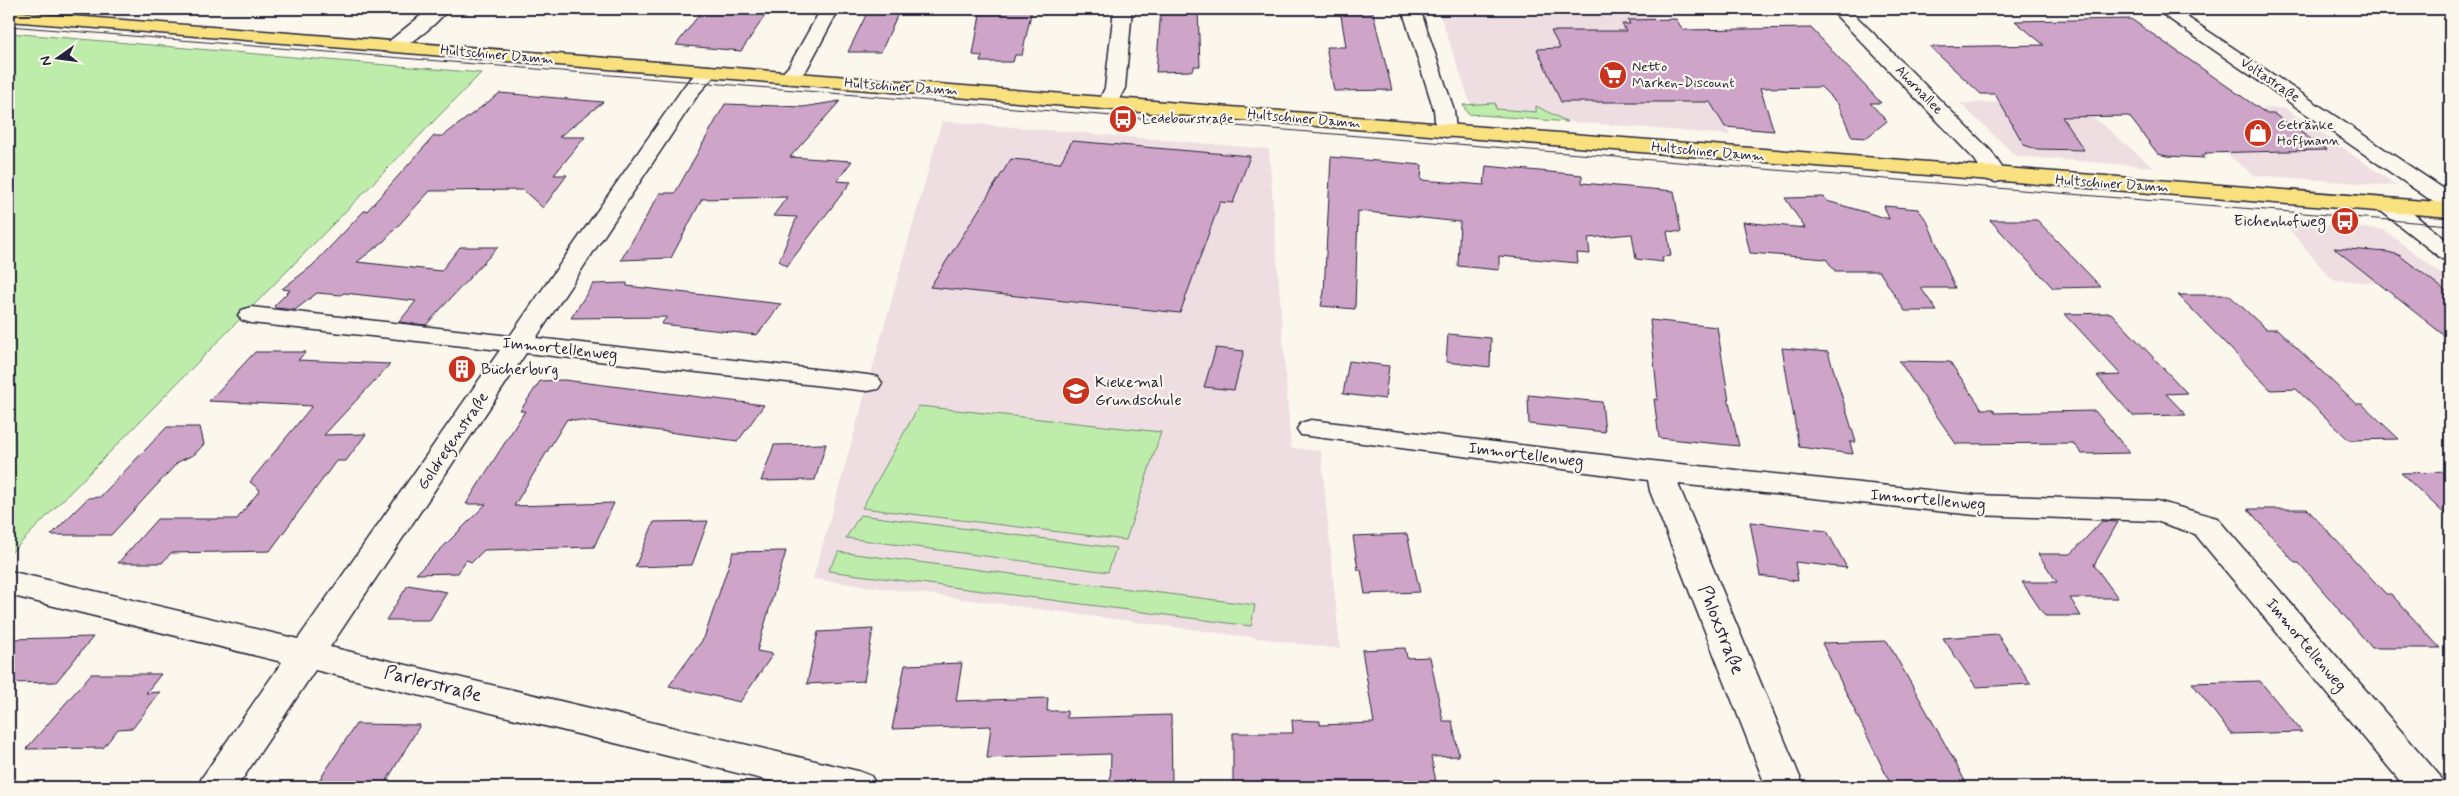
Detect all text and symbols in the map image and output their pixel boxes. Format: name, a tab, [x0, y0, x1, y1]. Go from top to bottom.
north arrow	[32, 32, 82, 82]
street label: Hultschiner Damm	[439, 41, 555, 69]
street label: Voltastraße	[2237, 53, 2303, 107]
text: N	[36, 54, 56, 68]
place label: Netto Marken-Discount	[1632, 58, 1734, 92]
supermarket icon: Netto Marken-Discount	[1598, 60, 1628, 90]
street label: Ahornallee	[1891, 62, 1947, 119]
street label: Hultschiner Damm	[844, 74, 958, 100]
bus stop icon: Ledebourstraße	[1108, 104, 1138, 134]
street label: Hultschiner Damm	[1246, 105, 1362, 133]
place label: Ledebourstraße	[1142, 110, 1234, 128]
place label: Getränke Hoffmann	[2277, 116, 2340, 150]
shop icon: Getränke Hoffmann	[2243, 118, 2273, 148]
street label: Hultschiner Damm	[1650, 138, 1766, 166]
street label: Hultschiner Damm	[2055, 171, 2169, 197]
bus stop icon: Eichenhofweg	[2330, 206, 2360, 236]
place label: Eichenhofweg	[2234, 211, 2326, 233]
street label: Immortellenweg	[501, 333, 619, 366]
building icon: Bücherburg	[447, 354, 477, 384]
place label: Bücherburg	[481, 359, 559, 380]
place label: Kiekemal Grundschule	[1095, 372, 1182, 411]
school or university icon: Kiekemal Grundschule	[1061, 376, 1091, 406]
street label: Goldregenstraße	[412, 388, 494, 495]
street label: Immortellenweg	[1467, 438, 1585, 473]
street label: Immortellenweg	[1869, 484, 1987, 516]
street label: Phloxstraße	[1692, 582, 1750, 678]
street label: Immortellenweg	[2260, 594, 2351, 697]
street label: Parlerstraße	[381, 660, 485, 708]

